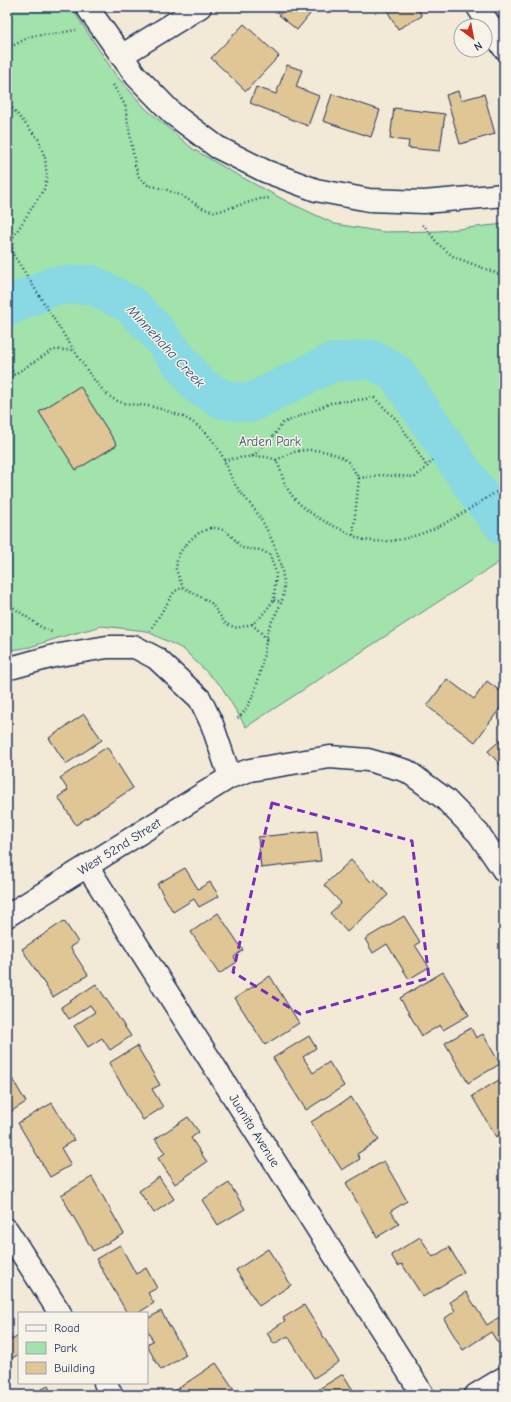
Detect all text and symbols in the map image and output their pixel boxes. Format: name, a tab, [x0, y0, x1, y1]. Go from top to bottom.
north arrow	[453, 18, 493, 58]
text: N	[472, 39, 485, 53]
water label: Minnehaha Creek	[122, 301, 208, 391]
park label: Arden Park	[239, 434, 302, 449]
street label: West 52nd Street	[75, 814, 165, 878]
street label: Juanita Avenue	[226, 1091, 283, 1170]
legend	[18, 1312, 148, 1384]
text: Road	[54, 1321, 80, 1335]
text: Park	[54, 1341, 77, 1355]
text: Building	[54, 1361, 95, 1375]

